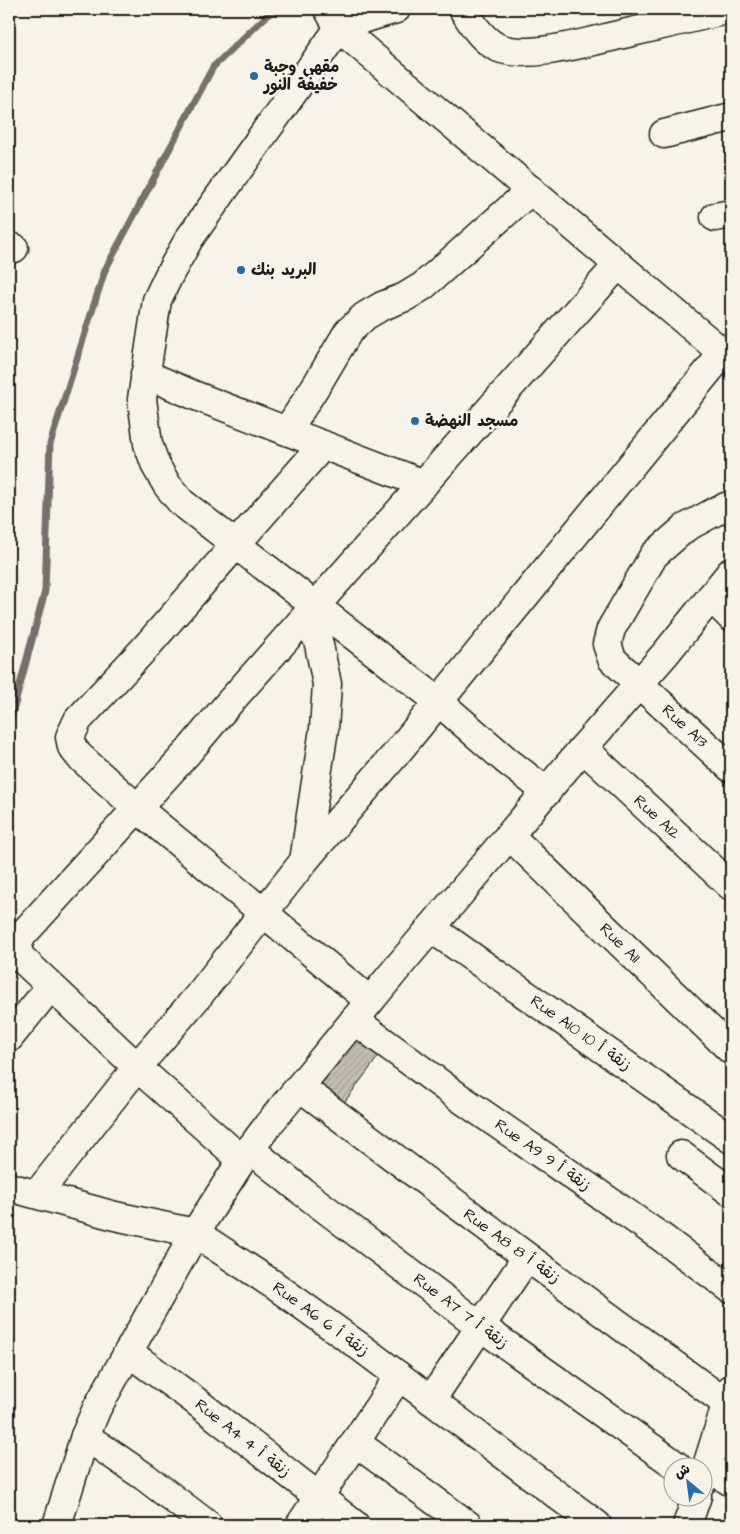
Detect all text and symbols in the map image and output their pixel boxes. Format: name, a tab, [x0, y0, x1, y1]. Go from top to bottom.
place label: مقهى وجبة خفيفة النور	[262, 56, 339, 96]
marker: مقهى وجبة خفيفة النور	[248, 70, 260, 82]
place label: البريد بنك	[251, 259, 316, 281]
marker: البريد بنك	[235, 264, 247, 276]
place label: مسجد النهضة	[425, 410, 518, 432]
marker: مسجد النهضة	[409, 415, 421, 427]
street label: Rue A13	[657, 699, 713, 753]
street label: Rue A12	[629, 790, 685, 844]
street label: Rue A11	[595, 918, 645, 968]
street label: Rue A10 زنقة أ 10	[526, 990, 636, 1076]
street label: Rue A9 زنقة أ 9	[491, 1114, 595, 1196]
street label: Rue A8 زنقة أ 8	[459, 1203, 565, 1289]
street label: Rue A7 زنقة أ 7	[409, 1268, 513, 1354]
street label: Rue A6 زنقة أ 6	[268, 1277, 374, 1361]
street label: Rue A4 زنقة أ 4	[191, 1394, 295, 1482]
north arrow	[662, 1456, 712, 1506]
text: ش	[671, 1459, 694, 1484]

